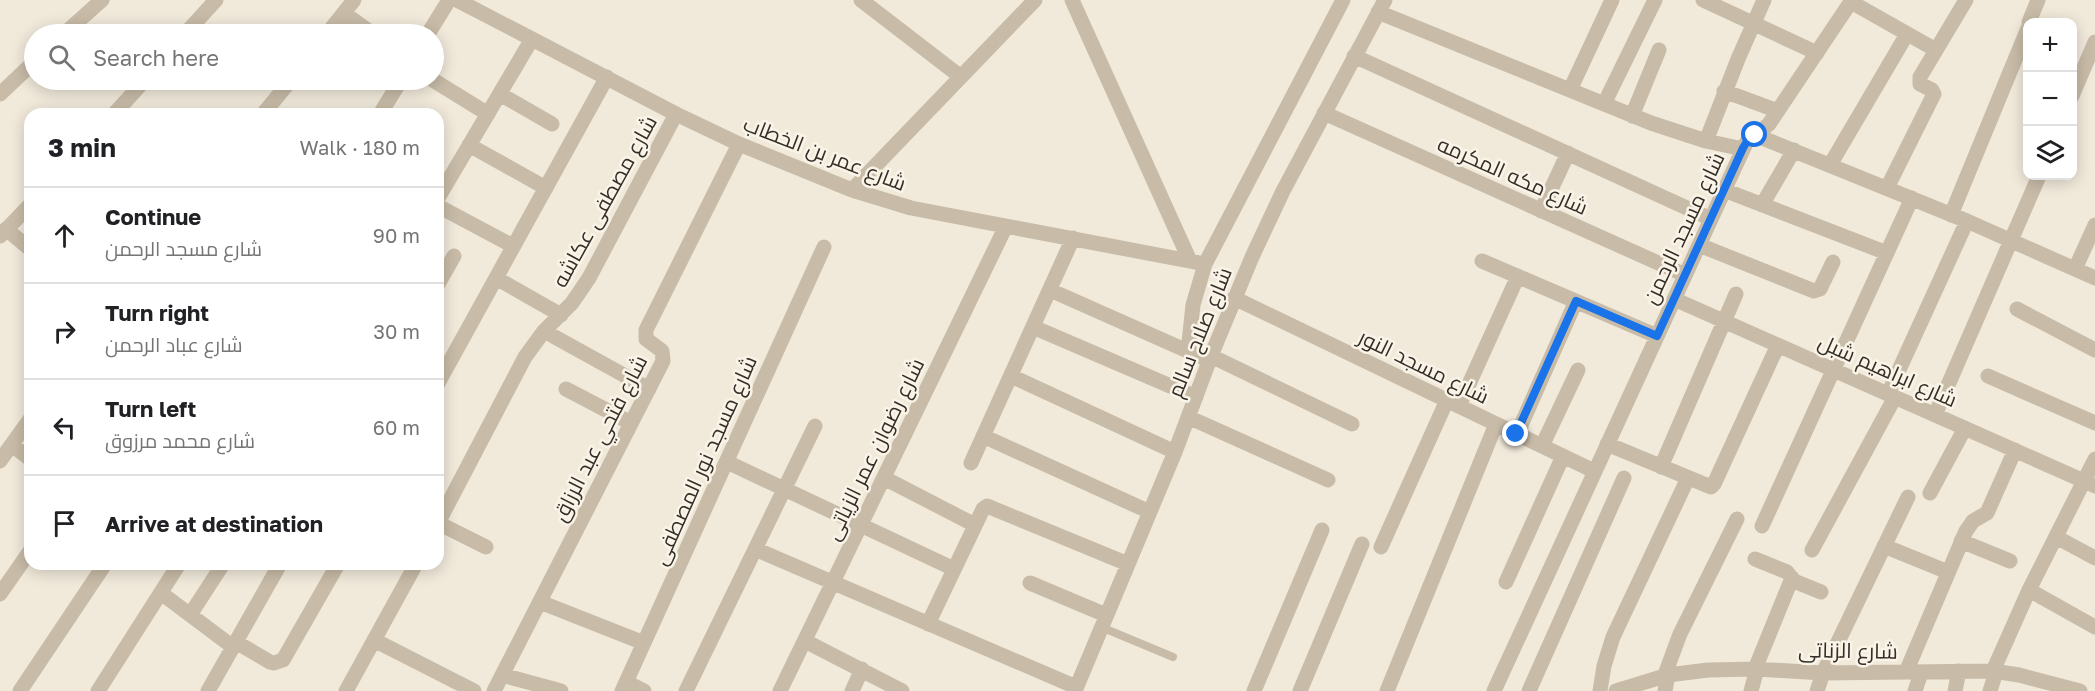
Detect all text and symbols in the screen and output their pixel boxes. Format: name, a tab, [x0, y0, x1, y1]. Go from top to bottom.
map controls	[2023, 18, 2077, 180]
button: +	[2023, 18, 2077, 72]
search box	[24, 24, 444, 90]
icon: search	[45, 41, 78, 74]
text: Search here	[93, 44, 219, 71]
button: −	[2023, 72, 2077, 126]
street label: شارع عمر بن الخطاب	[739, 110, 910, 198]
street label: شارع مصطفى عكاشه	[546, 111, 664, 292]
route start	[1741, 121, 1767, 147]
button: layers	[2023, 126, 2077, 180]
street label: شارع مكه المكرمه	[1433, 130, 1592, 222]
text: 3 min	[48, 132, 116, 163]
text: Walk · 180 m	[300, 135, 420, 159]
street label: شارع مسجد الرحمن	[1636, 148, 1731, 309]
text: Continue	[105, 203, 201, 230]
icon: ahead	[48, 219, 81, 252]
text: 90 m	[373, 223, 420, 247]
text: شارع مسجد الرحمن	[105, 236, 262, 260]
street label: شارع صلاح سالم	[1161, 263, 1239, 402]
text: Turn right	[105, 299, 209, 326]
icon: right	[48, 315, 81, 348]
text: 30 m	[373, 319, 420, 343]
street label: شارع مسجد النور	[1353, 323, 1493, 411]
street label: شارع ابراهيم شبل	[1814, 328, 1962, 414]
text: شارع عباد الرحمن	[105, 332, 242, 356]
street label: شارع فتحي عبد الرزاق	[546, 350, 656, 527]
street label: شارع مسجد نور المصطفى	[646, 351, 764, 569]
street label: شارع رضوان عمر الزياتى	[819, 354, 931, 545]
text: Turn left	[105, 395, 196, 422]
icon: left	[48, 411, 81, 444]
text: 60 m	[373, 415, 420, 439]
route end	[1502, 420, 1528, 446]
text: شارع محمد مرزوق	[105, 428, 255, 452]
icon: arrive	[48, 507, 81, 540]
text: Arrive at destination	[105, 510, 323, 537]
street label: شارع الزناتى	[1798, 636, 1898, 666]

